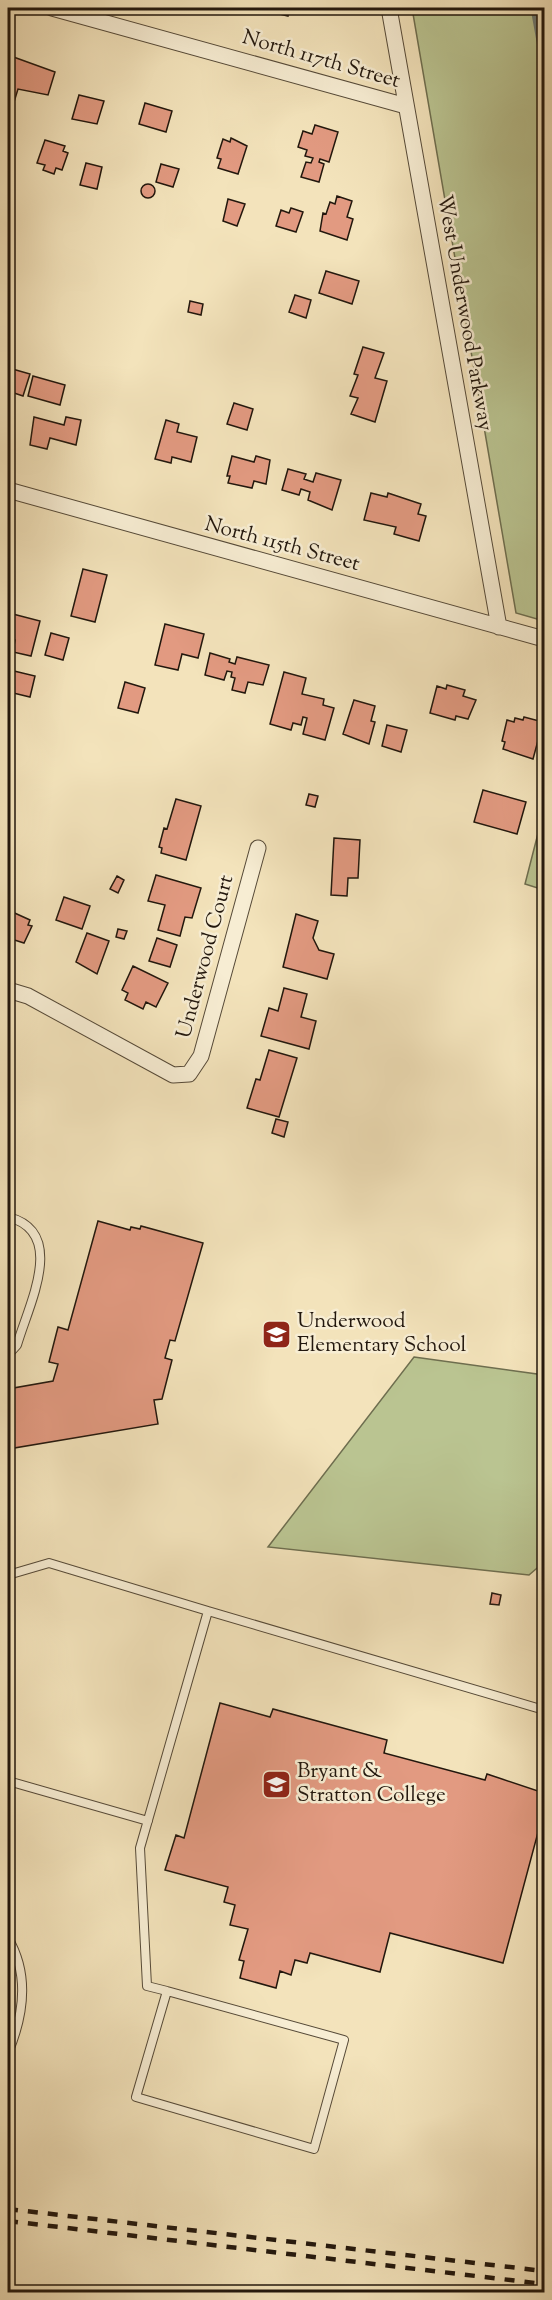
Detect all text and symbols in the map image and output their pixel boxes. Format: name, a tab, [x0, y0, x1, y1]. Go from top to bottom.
street label: North 117th Street	[239, 23, 403, 97]
street label: West Underwood Parkway	[428, 193, 500, 434]
street label: North 115th Street	[201, 510, 363, 580]
street label: Underwood Court	[170, 872, 242, 1042]
place label: Underwood Elementary School	[297, 1307, 467, 1361]
school or university icon: Underwood Elementary School	[260, 1318, 292, 1350]
place label: Bryant & Stratton College	[297, 1757, 446, 1811]
school or university icon: Bryant & Stratton College	[260, 1768, 292, 1800]

